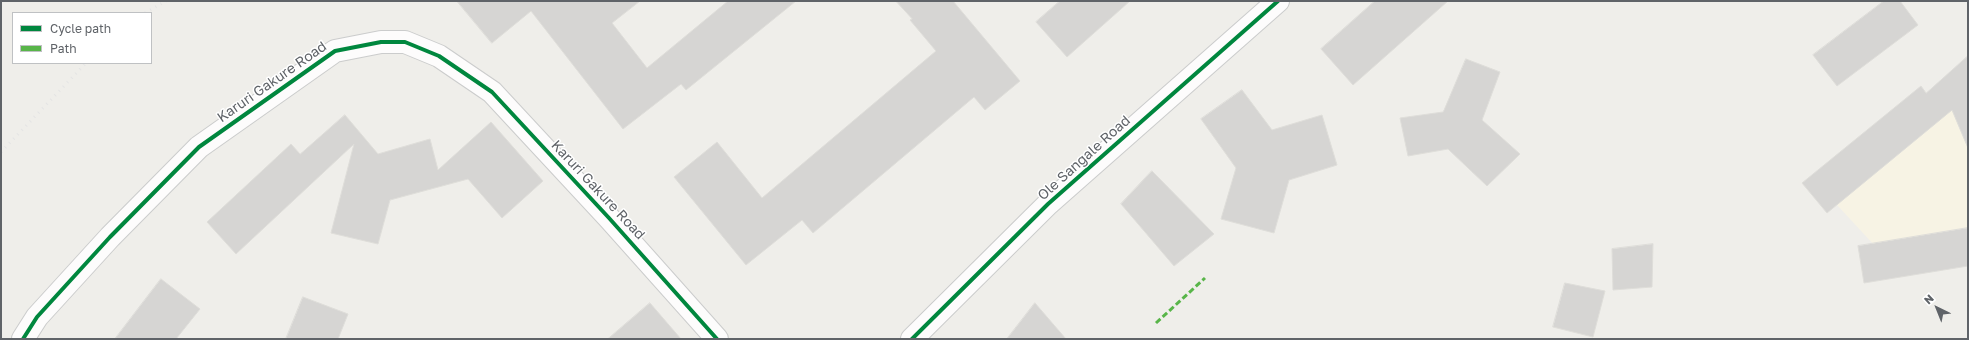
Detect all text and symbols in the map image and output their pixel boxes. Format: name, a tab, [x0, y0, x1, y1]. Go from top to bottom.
legend	[12, 12, 152, 64]
text: Cycle path	[50, 21, 111, 36]
street label: Karuri Gakure Road	[214, 38, 330, 126]
text: Path	[50, 41, 77, 56]
street label: Ole Sangale Road	[1034, 112, 1134, 204]
street label: Karuri Gakure Road	[548, 137, 648, 243]
north arrow	[1917, 288, 1957, 328]
text: N	[1921, 291, 1936, 306]

